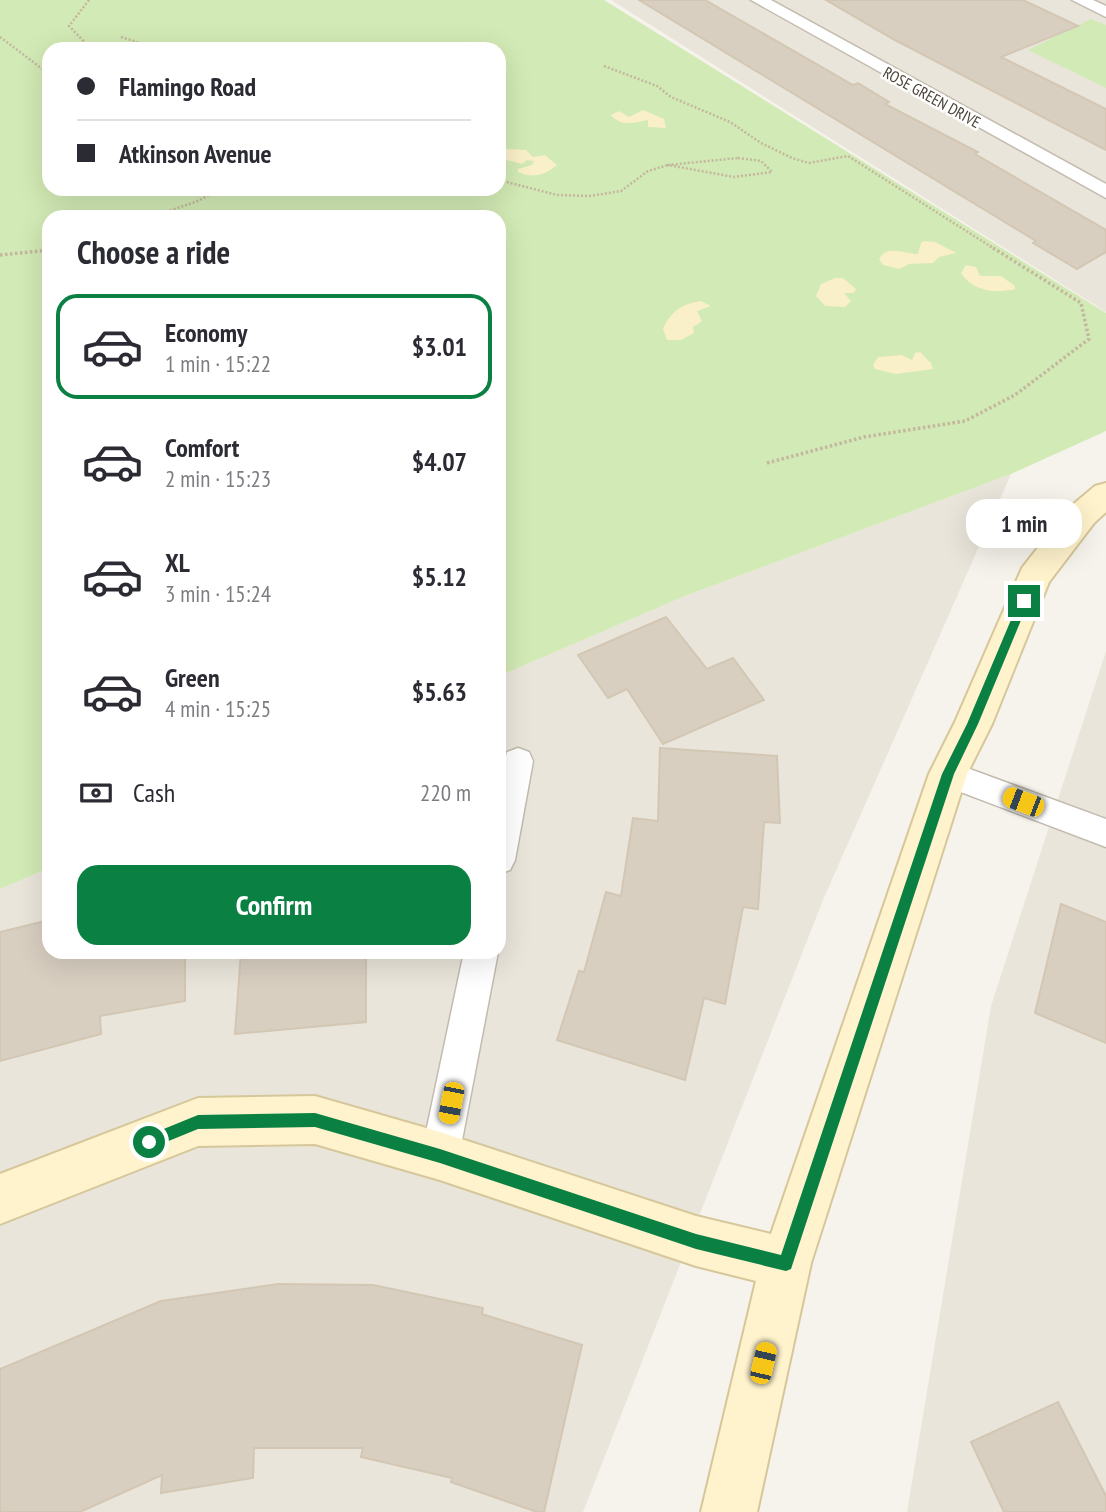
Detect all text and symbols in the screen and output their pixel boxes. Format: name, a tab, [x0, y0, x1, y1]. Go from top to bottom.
street label: ROSE GREEN DRIVE	[880, 62, 984, 132]
text: Flamingo Road	[119, 70, 256, 103]
text: Atkinson Avenue	[119, 137, 272, 170]
text: Choose a ride	[77, 231, 230, 273]
icon: car	[81, 315, 144, 378]
text: Economy	[165, 316, 247, 349]
text: $3.01	[412, 330, 467, 363]
text: 1 min · 15:22	[165, 349, 271, 378]
icon: car	[81, 430, 144, 493]
text: Comfort	[165, 431, 239, 464]
text: $4.07	[412, 445, 467, 478]
text: 2 min · 15:23	[165, 464, 271, 493]
callout: 1 min	[966, 500, 1082, 548]
text: 1 min	[1001, 509, 1047, 538]
icon: car	[81, 545, 144, 608]
text: XL	[165, 546, 190, 579]
text: $5.12	[412, 560, 467, 593]
text: 3 min · 15:24	[165, 579, 271, 608]
route end	[1008, 585, 1040, 617]
icon: car	[81, 660, 144, 723]
text: Green	[165, 661, 220, 694]
text: $5.63	[412, 675, 467, 708]
text: 4 min · 15:25	[165, 694, 271, 723]
icon: cash	[77, 774, 115, 812]
text: Cash	[133, 776, 175, 809]
text: 220 m	[420, 778, 471, 807]
car	[1000, 785, 1047, 819]
button: Confirm	[77, 865, 471, 945]
car	[437, 1080, 466, 1126]
route start	[133, 1126, 165, 1158]
car	[749, 1340, 778, 1386]

